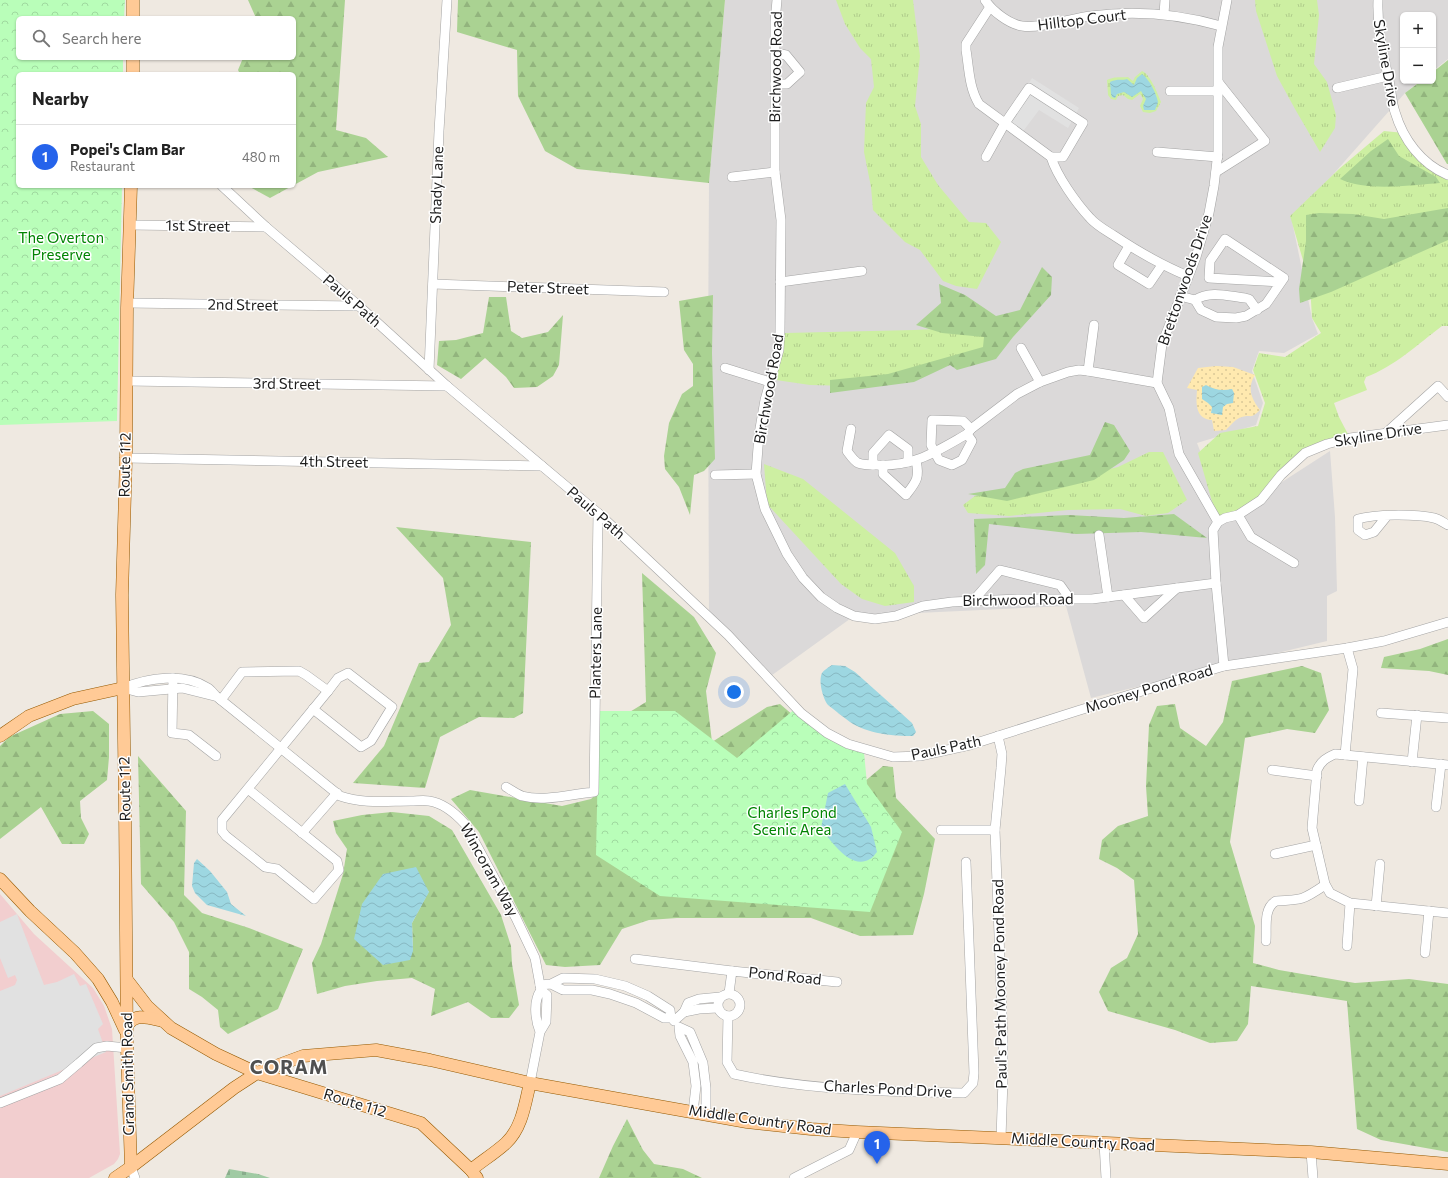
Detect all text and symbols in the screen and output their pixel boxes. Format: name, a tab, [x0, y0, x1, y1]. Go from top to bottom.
street label: Hilltop Court	[1036, 5, 1127, 33]
street label: Birchwood Road	[765, 11, 785, 123]
map controls	[1400, 12, 1436, 84]
button: +	[1400, 12, 1436, 48]
search box	[16, 16, 296, 60]
street label: Skyline Drive	[1370, 18, 1404, 108]
icon: search	[30, 27, 52, 49]
text: Search here	[62, 29, 141, 47]
button: −	[1400, 48, 1436, 84]
text: Nearby	[32, 88, 89, 109]
text: Popei's Clam Bar	[70, 140, 185, 158]
street label: Shady Lane	[426, 146, 446, 224]
text: 1	[42, 149, 48, 165]
text: 480 m	[242, 149, 280, 165]
text: Restaurant	[70, 158, 135, 174]
street label: Brettonwoods Drive	[1153, 212, 1215, 347]
street label: 1st Street	[166, 215, 230, 235]
park label: The Overton Preserve	[18, 228, 104, 263]
street label: Pauls Path	[320, 270, 385, 330]
street label: Peter Street	[507, 277, 589, 297]
street label: 2nd Street	[207, 294, 279, 314]
street label: Birchwood Road	[749, 332, 787, 445]
street label: 3rd Street	[253, 373, 321, 393]
street label: Skyline Drive	[1333, 418, 1423, 450]
street label: Route 112	[114, 432, 134, 498]
street label: 4th Street	[299, 451, 369, 471]
street label: Pauls Path	[564, 482, 629, 542]
street label: Birchwood Road	[962, 589, 1074, 609]
street label: Planters Lane	[585, 607, 605, 699]
street label: Mooney Pond Road	[1083, 660, 1215, 716]
your location	[724, 682, 744, 702]
street label: Pauls Path	[909, 731, 982, 763]
street label: Route 112	[114, 756, 134, 822]
park label: Charles Pond Scenic Area	[747, 803, 837, 838]
street label: Wincoram Way	[457, 820, 523, 919]
street label: Paul's Path Mooney Pond Road	[988, 879, 1010, 1089]
street label: Pond Road	[748, 962, 822, 988]
street label: Grand Smith Road	[117, 1012, 137, 1136]
district label: CORAM	[250, 1055, 328, 1078]
street label: Charles Pond Drive	[823, 1076, 953, 1100]
street label: Route 112	[322, 1084, 389, 1120]
street label: Middle Country Road	[688, 1100, 833, 1138]
street label: Middle Country Road	[1011, 1128, 1156, 1154]
pin: 1	[864, 1131, 890, 1164]

